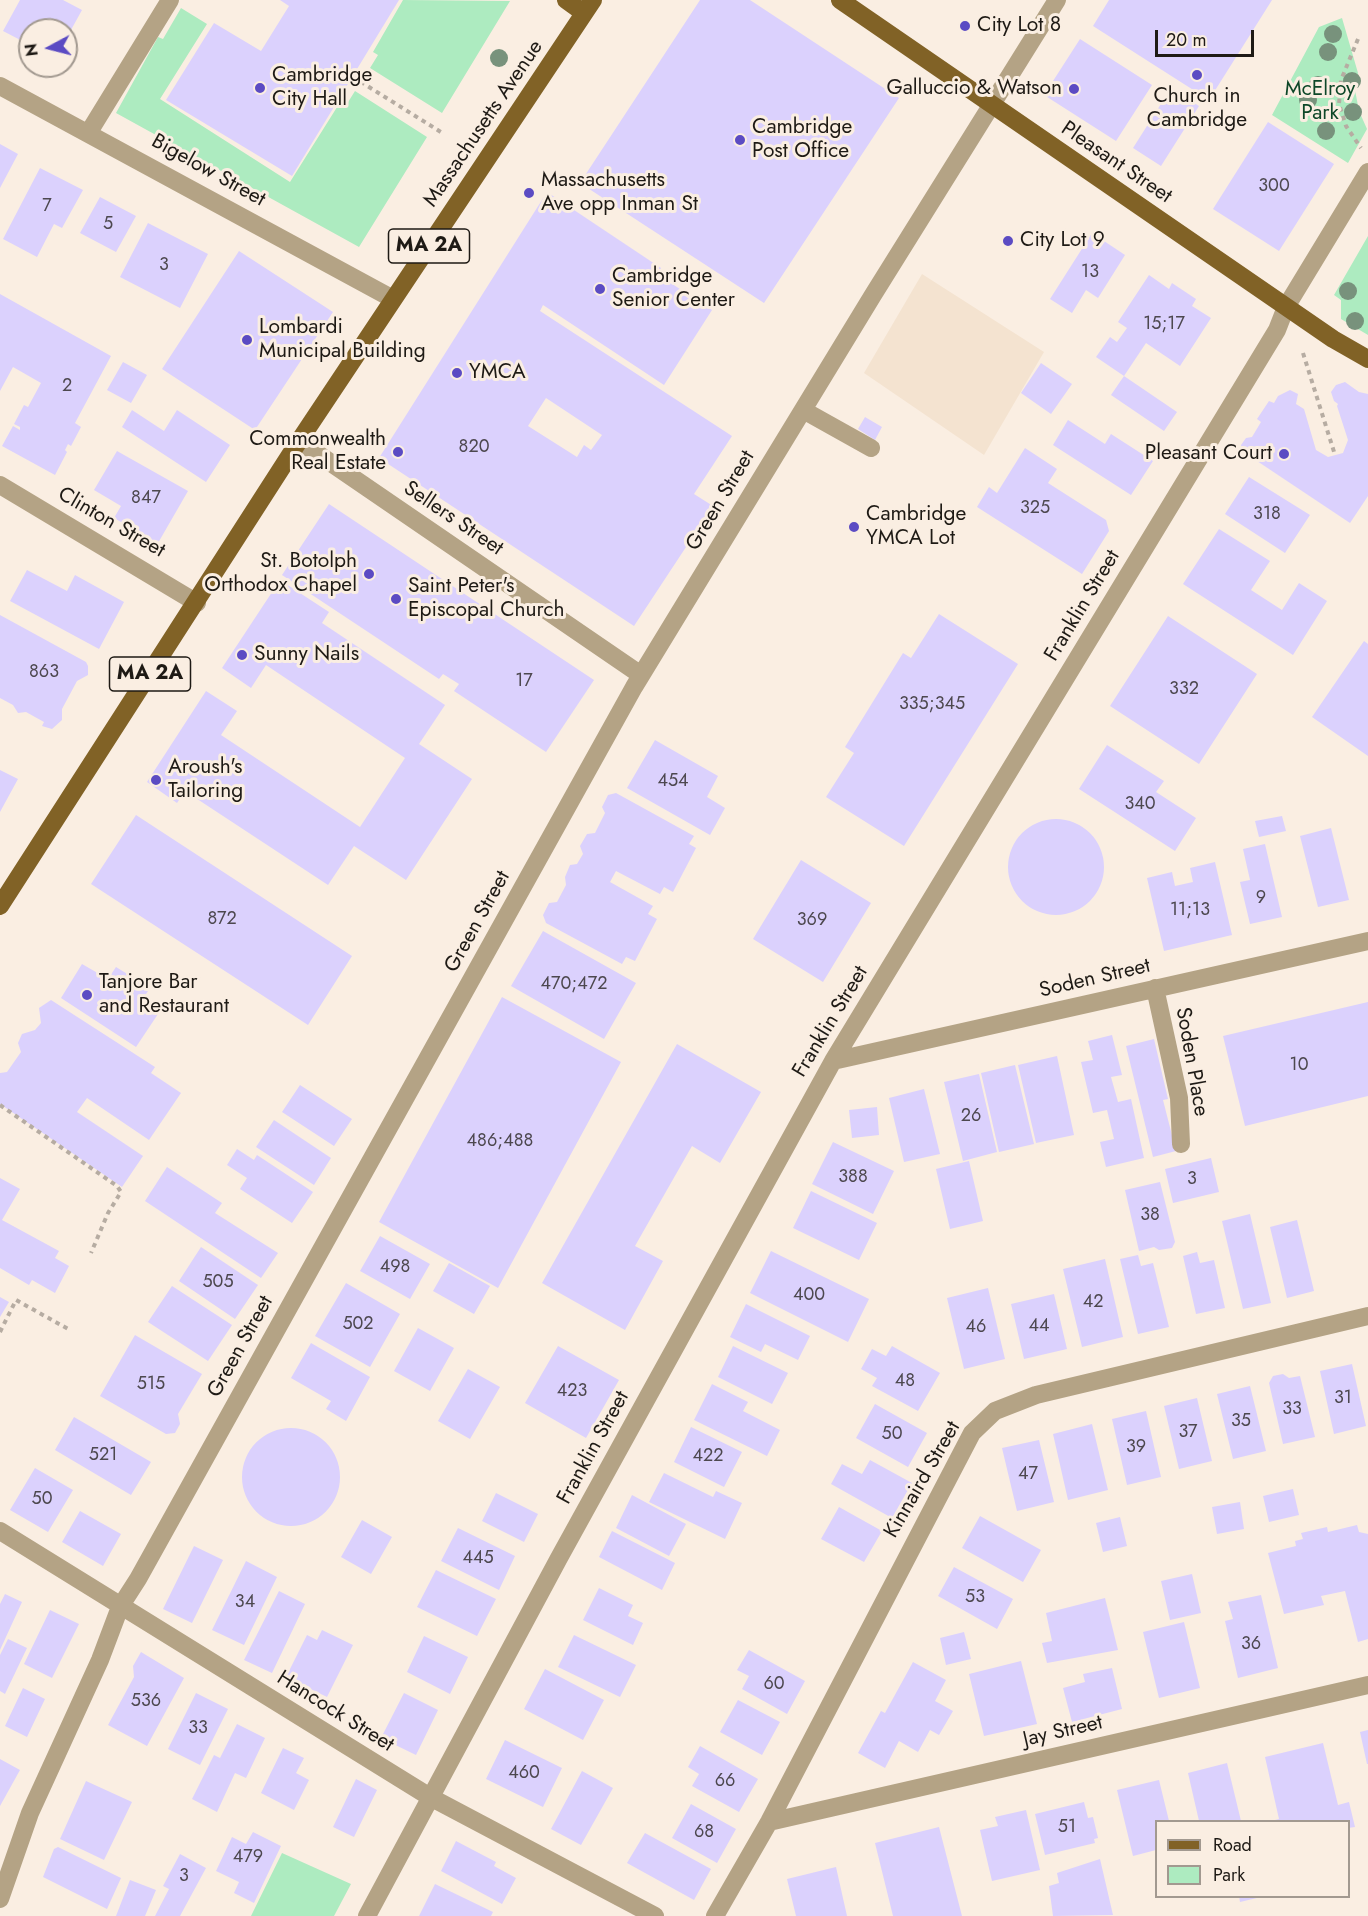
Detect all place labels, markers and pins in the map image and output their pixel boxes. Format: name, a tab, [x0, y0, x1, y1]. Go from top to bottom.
place label: City Lot 8	[977, 13, 1061, 39]
marker: City Lot 8	[958, 19, 972, 33]
place label: Cambridge City Hall	[272, 63, 372, 113]
marker: Church in Cambridge	[1190, 68, 1204, 82]
place label: Galluccio & Watson	[886, 76, 1062, 102]
marker: Cambridge City Hall	[253, 81, 267, 95]
marker: Galluccio & Watson	[1067, 82, 1081, 96]
place label: Church in Cambridge	[1147, 84, 1247, 134]
place label: Cambridge Post Office	[752, 115, 852, 165]
marker: Cambridge Post Office	[733, 133, 747, 147]
place label: Massachusetts Ave opp Inman St	[541, 168, 698, 218]
marker: Massachusetts Ave opp Inman St	[522, 186, 536, 200]
place label: City Lot 9	[1020, 228, 1105, 254]
marker: City Lot 9	[1001, 234, 1015, 248]
place label: Cambridge Senior Center	[612, 264, 735, 314]
marker: Cambridge Senior Center	[593, 282, 607, 296]
place label: Lombardi Municipal Building	[259, 315, 426, 365]
marker: Lombardi Municipal Building	[240, 333, 254, 347]
place label: YMCA	[469, 360, 526, 386]
marker: YMCA	[450, 366, 464, 380]
place label: Commonwealth Real Estate	[249, 427, 386, 477]
place label: Pleasant Court	[1145, 441, 1272, 467]
marker: Commonwealth Real Estate	[391, 445, 405, 459]
marker: Pleasant Court	[1277, 447, 1291, 461]
place label: Cambridge YMCA Lot	[866, 502, 966, 552]
marker: Cambridge YMCA Lot	[847, 520, 861, 534]
place label: St. Botolph Orthodox Chapel	[204, 549, 357, 599]
marker: St. Botolph Orthodox Chapel	[362, 567, 376, 581]
place label: Saint Peter's Episcopal Church	[408, 574, 565, 624]
marker: Saint Peter's Episcopal Church	[389, 592, 403, 606]
place label: Sunny Nails	[254, 642, 359, 668]
marker: Sunny Nails	[235, 648, 249, 662]
place label: Aroush's Tailoring	[168, 755, 243, 805]
marker: Aroush's Tailoring	[149, 773, 163, 787]
place label: Tanjore Bar and Restaurant	[99, 970, 229, 1020]
marker: Tanjore Bar and Restaurant	[80, 988, 94, 1002]

